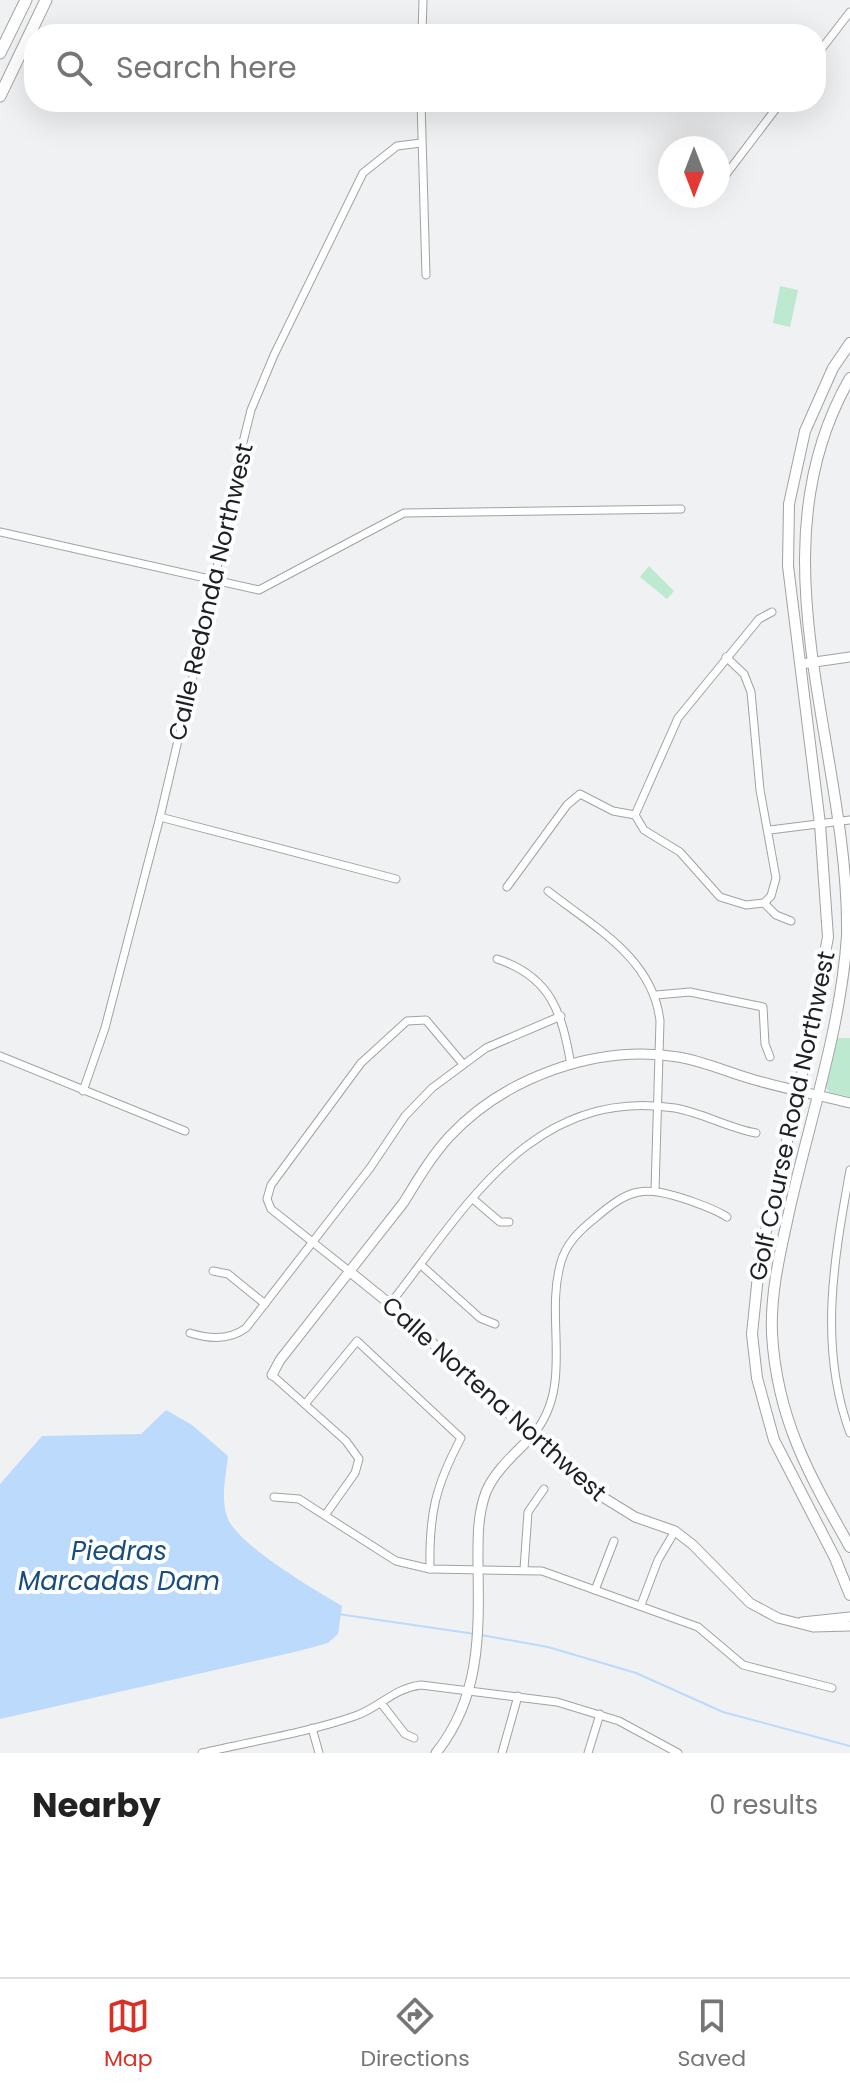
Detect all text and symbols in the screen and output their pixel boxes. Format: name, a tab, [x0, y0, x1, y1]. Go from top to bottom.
search box	[24, 24, 826, 112]
icon: search	[52, 46, 96, 90]
text: Search here	[116, 46, 297, 89]
north arrow	[658, 136, 730, 208]
street label: Calle Redonda Northwest	[160, 440, 261, 744]
street label: Golf Course Road Northwest	[740, 948, 843, 1284]
street label: Calle Nortena Northwest	[375, 1289, 614, 1508]
water label: Piedras Marcadas Dam	[18, 1533, 220, 1599]
text: Nearby	[32, 1781, 161, 1829]
text: 0 results	[709, 1787, 818, 1823]
tab: Map	[104, 1994, 153, 2075]
tab: Directions	[360, 1994, 470, 2075]
tab: Saved	[677, 1994, 746, 2075]

